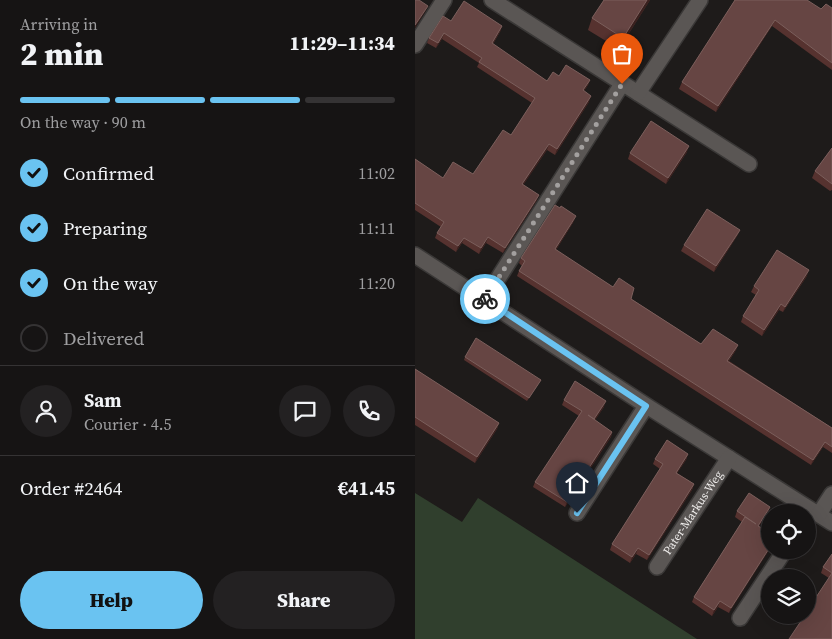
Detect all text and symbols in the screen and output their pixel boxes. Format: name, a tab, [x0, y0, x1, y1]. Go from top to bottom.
text: Arriving in	[20, 13, 98, 35]
text: 11:29–11:34	[290, 30, 395, 56]
text: 2 min	[20, 32, 103, 76]
pin	[601, 33, 643, 84]
icon: bag	[608, 40, 636, 68]
text: On the way · 90 m	[20, 111, 146, 133]
icon: check	[20, 159, 48, 187]
text: Confirmed	[63, 160, 154, 186]
text: 11:02	[358, 162, 395, 184]
icon: check	[20, 214, 48, 242]
text: Preparing	[63, 215, 147, 241]
text: 11:11	[358, 217, 395, 239]
icon: check	[20, 269, 48, 297]
text: On the way	[63, 270, 158, 296]
text: 11:20	[358, 272, 395, 294]
courier	[460, 274, 510, 324]
icon: bike	[471, 285, 499, 313]
text: Delivered	[63, 325, 144, 351]
button: person	[20, 385, 72, 437]
button: chat	[279, 385, 331, 437]
button: phone	[343, 385, 395, 437]
text: Sam	[84, 387, 122, 413]
text: Courier · 4.5	[84, 413, 172, 435]
pin	[556, 462, 598, 513]
street label: Pater-Markus-Weg	[659, 467, 726, 558]
icon: home	[563, 469, 591, 497]
text: Order #2464	[20, 475, 122, 501]
text: €41.45	[338, 475, 395, 501]
map controls	[761, 504, 816, 624]
button: locate	[761, 504, 816, 559]
button: layers	[761, 569, 816, 624]
button: Help	[20, 571, 203, 629]
button: Share	[213, 571, 395, 629]

